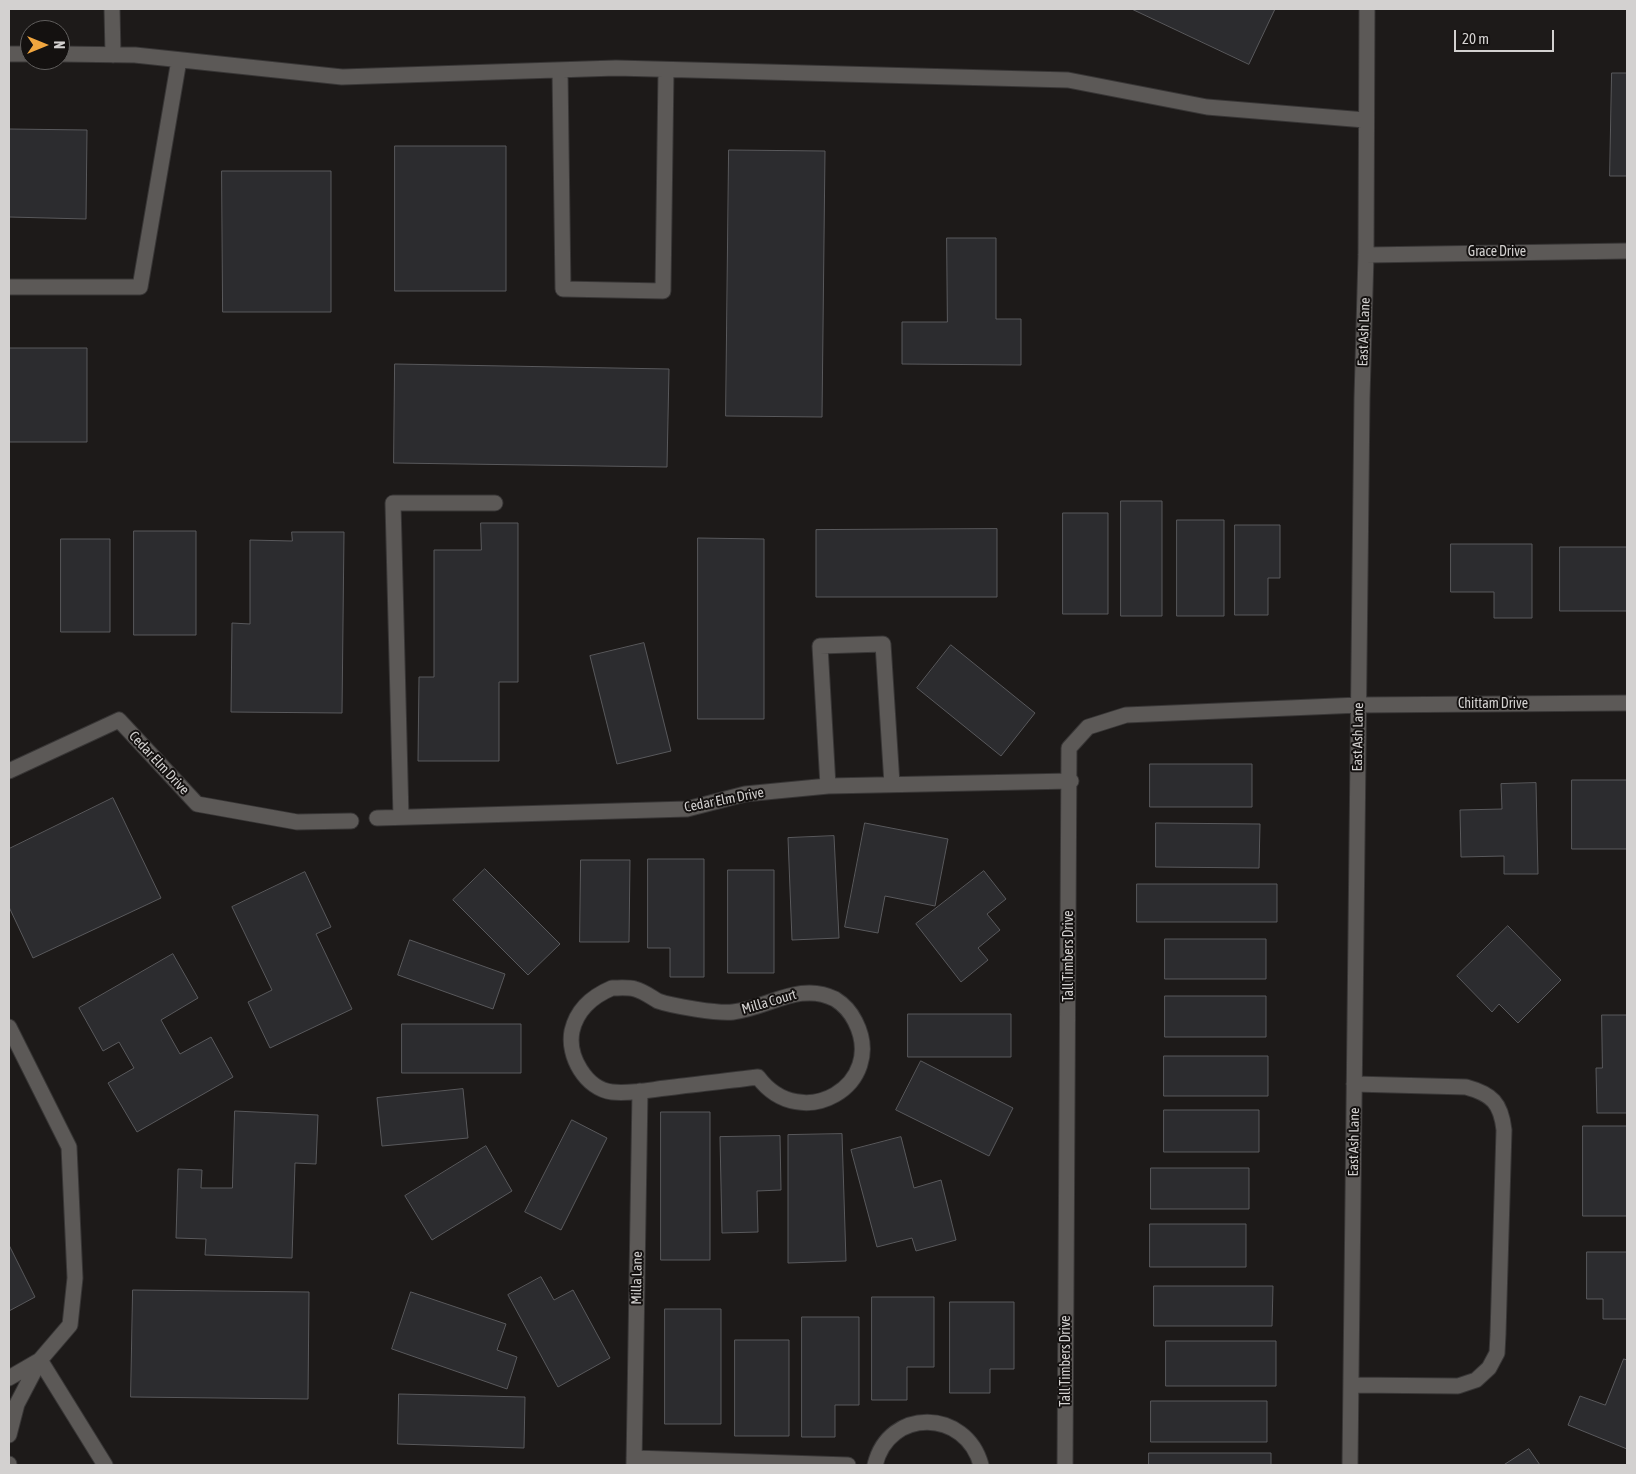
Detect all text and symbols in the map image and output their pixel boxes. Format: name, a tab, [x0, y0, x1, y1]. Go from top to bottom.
north arrow	[20, 20, 70, 70]
scale bar	[1456, 20, 1556, 52]
text: 20 m	[1462, 30, 1489, 47]
text: N	[51, 41, 67, 49]
street label: Grace Drive	[1468, 244, 1526, 260]
street label: East Ash Lane	[1354, 297, 1374, 367]
street label: Chittam Drive	[1458, 696, 1528, 712]
street label: East Ash Lane	[1349, 702, 1367, 772]
street label: Cedar Elm Drive	[125, 728, 193, 798]
street label: Cedar Elm Drive	[683, 784, 765, 816]
street label: Tall Timbers Drive	[1061, 910, 1077, 1002]
street label: Milla Court	[740, 986, 798, 1018]
street label: East Ash Lane	[1345, 1107, 1363, 1177]
street label: Milla Lane	[628, 1251, 646, 1305]
street label: Tall Timbers Drive	[1058, 1315, 1074, 1407]

